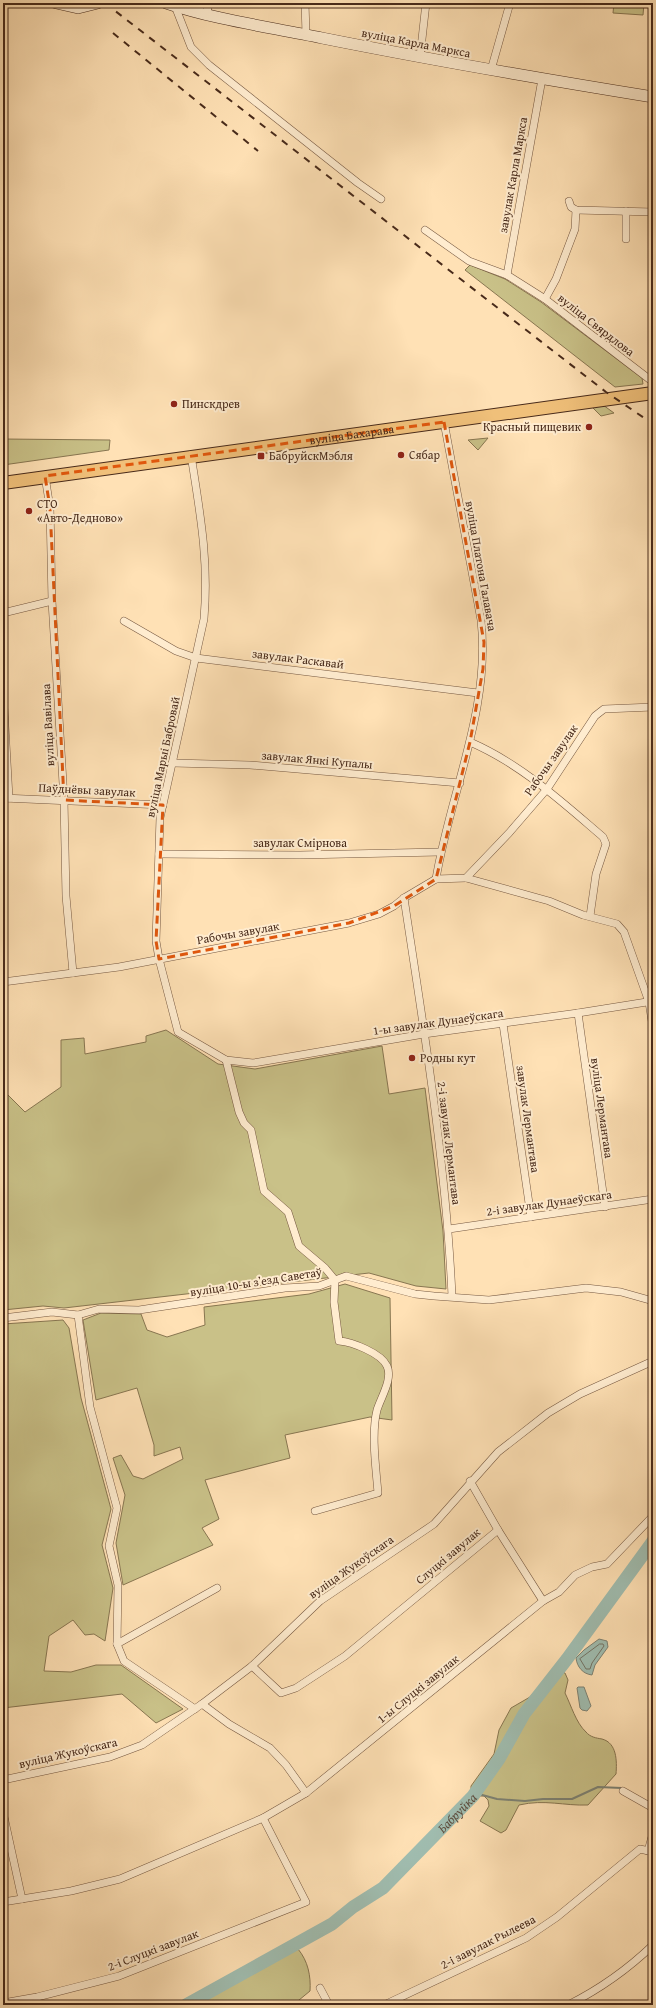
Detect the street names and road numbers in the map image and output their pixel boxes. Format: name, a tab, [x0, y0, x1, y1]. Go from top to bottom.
street label: вуліца Карла Маркса	[360, 24, 472, 61]
street label: завулак Карла Маркса	[494, 115, 531, 234]
street label: вуліца Свярдлова	[554, 289, 638, 360]
street label: вуліца Бахарава	[308, 420, 395, 448]
street label: вуліца Платона Галавача	[462, 499, 501, 633]
street label: завулак Раскавай	[251, 644, 345, 673]
street label: вуліца Вавілава	[37, 683, 58, 767]
street label: вуліца Марыі Бабровай	[141, 695, 184, 819]
street label: Рабочы завулак	[520, 720, 582, 799]
street label: завулак Янкі Купалы	[261, 746, 374, 773]
street label: Паўднёвы завулак	[38, 778, 137, 801]
street label: завулак Смірнова	[253, 834, 347, 851]
street label: Рабочы завулак	[195, 917, 281, 948]
street label: 1-ы завулак Дунаеўскага	[372, 1004, 504, 1039]
street label: вуліца Лермантава	[587, 1057, 618, 1159]
street label: завулак Лермантава	[513, 1064, 544, 1174]
street label: 2-і завулак Лермантава	[433, 1080, 466, 1206]
street label: 2-і завулак Дунаеўскага	[485, 1185, 613, 1220]
street label: вуліца 10-ы зʼезд Саветаў	[189, 1263, 323, 1300]
street label: Слуцкі завулак	[412, 1523, 484, 1588]
street label: вуліца Жукоўскага	[305, 1531, 397, 1602]
street label: 1-ы Слуцкі завулак	[373, 1650, 463, 1727]
street label: вуліца Жукоўскага	[17, 1733, 119, 1772]
street label: 2-і завулак Рылеева	[437, 1910, 538, 1973]
street label: 2-і Слуцкі завулак	[105, 1924, 201, 1975]

